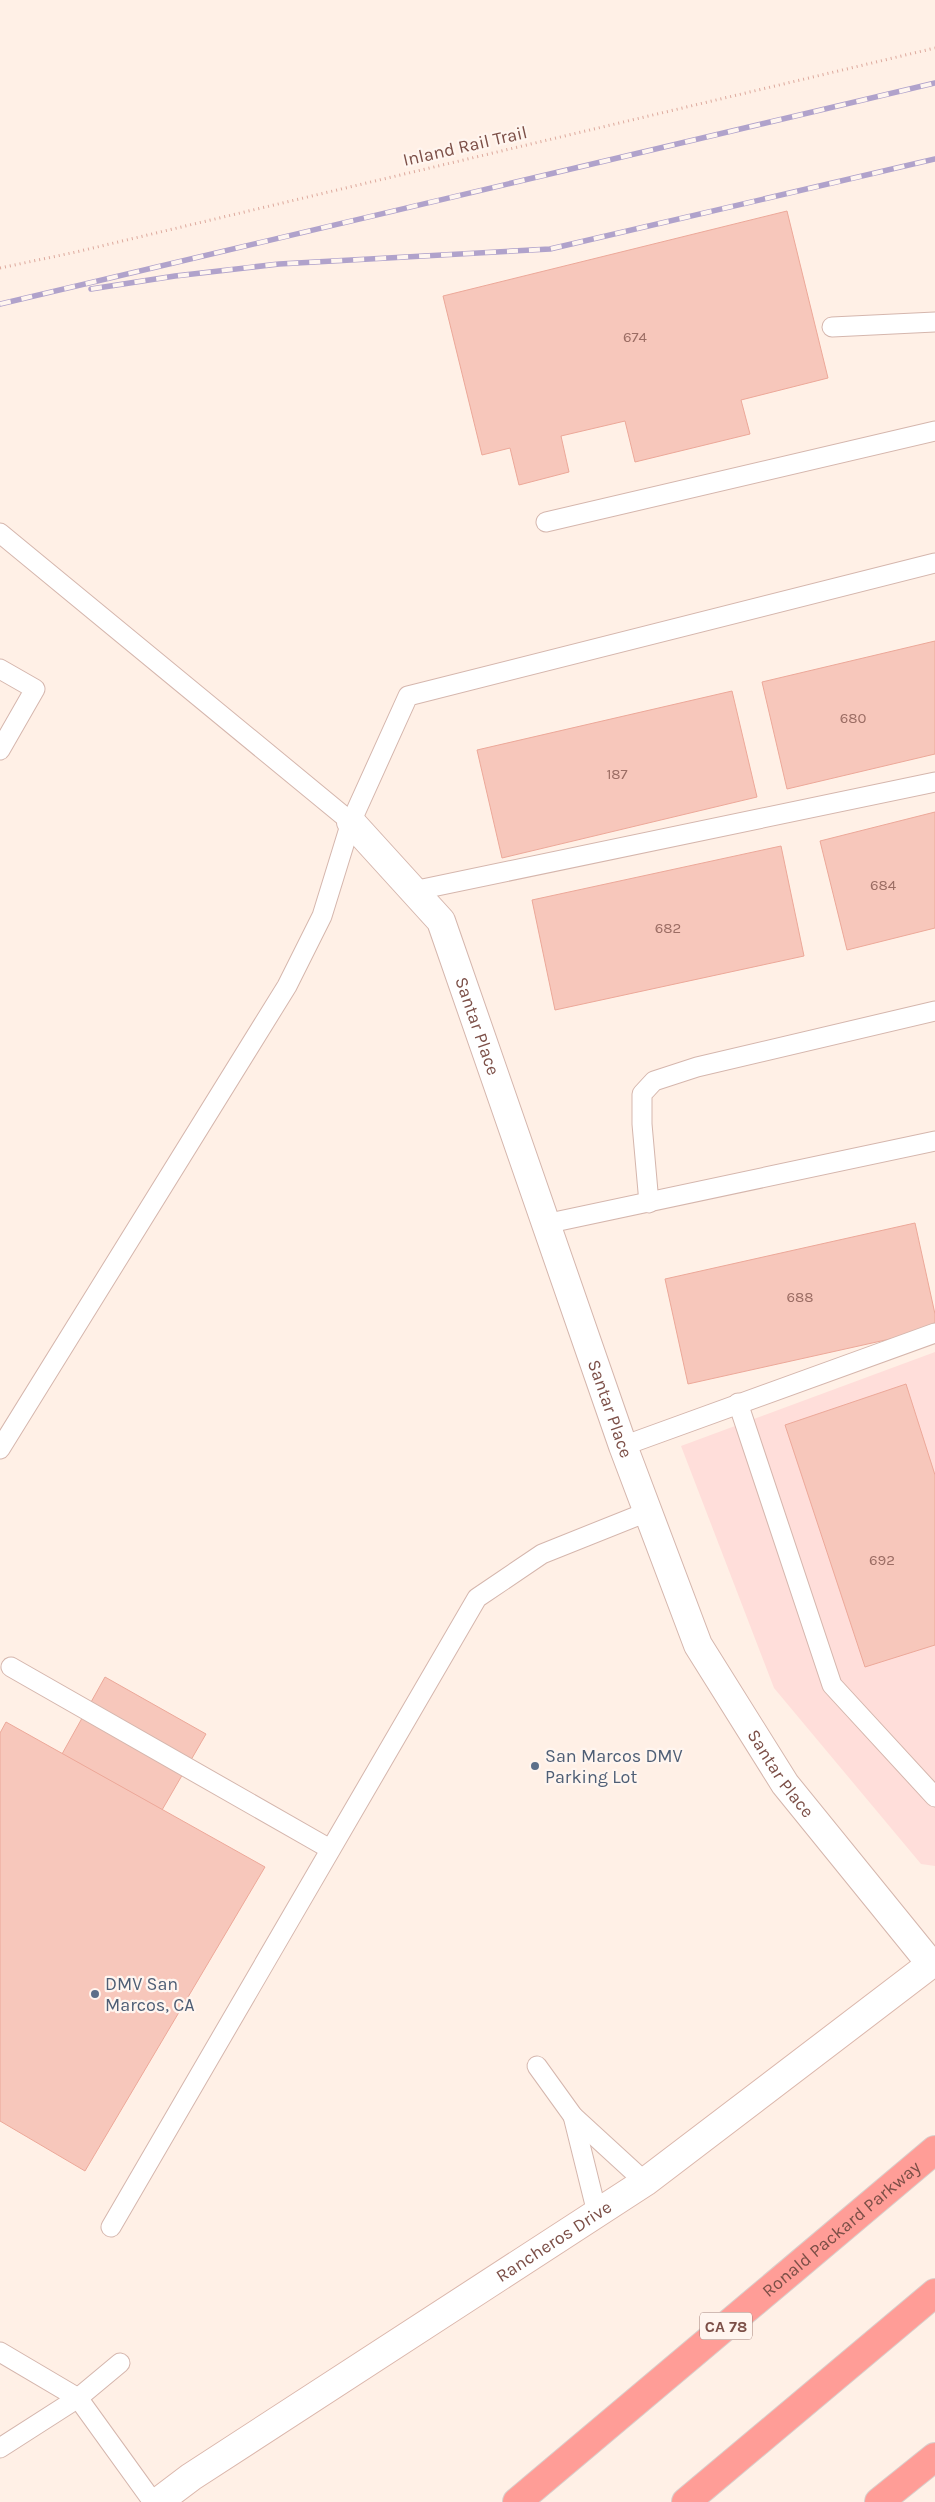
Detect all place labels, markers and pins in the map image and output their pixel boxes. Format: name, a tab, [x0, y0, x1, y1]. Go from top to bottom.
place label: San Marcos DMV Parking Lot	[545, 1745, 683, 1788]
marker: San Marcos DMV Parking Lot	[529, 1760, 541, 1772]
place label: DMV San Marcos, CA	[105, 1973, 195, 2016]
marker: DMV San Marcos, CA	[89, 1988, 101, 2000]

